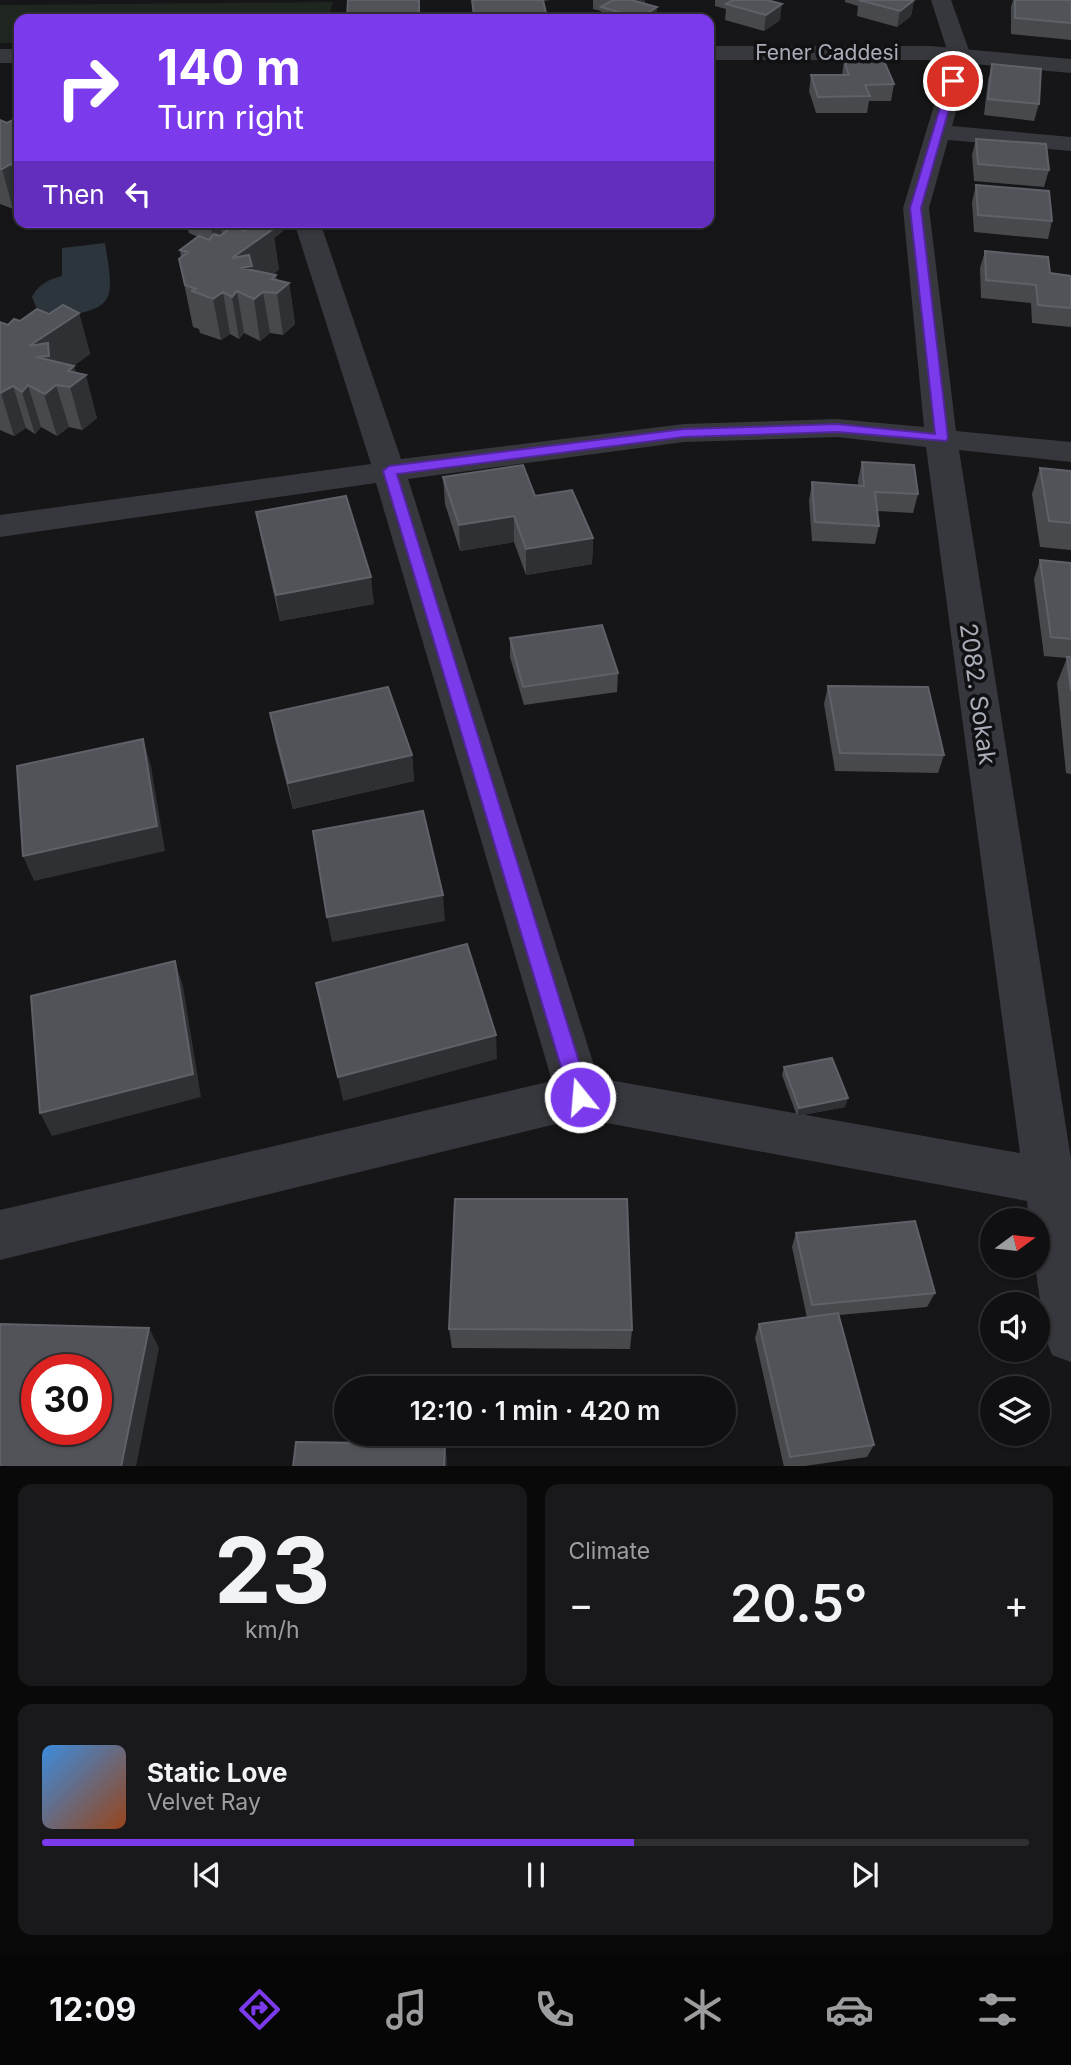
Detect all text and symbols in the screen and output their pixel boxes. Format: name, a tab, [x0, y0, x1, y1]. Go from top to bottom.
text: 140 m	[157, 38, 301, 97]
street label: Fener Caddesi	[755, 40, 899, 65]
icon: right	[42, 42, 133, 133]
pin	[923, 51, 983, 111]
icon: arrive	[934, 62, 972, 100]
text: Turn right	[157, 98, 304, 137]
icon: left	[119, 175, 157, 213]
text: Then	[42, 179, 105, 210]
street label: 2082. Sokak	[954, 621, 1002, 767]
position arrow	[543, 1060, 617, 1134]
north arrow	[980, 1208, 1050, 1278]
map controls	[980, 1208, 1050, 1446]
button: sound	[980, 1292, 1050, 1362]
speed limit sign: 30	[21, 1354, 112, 1445]
button: layers	[980, 1376, 1050, 1446]
text: 12:10 · 1 min · 420 m	[410, 1395, 660, 1426]
text: 23	[214, 1515, 330, 1625]
text: Climate	[569, 1537, 650, 1565]
text: 20.5°	[730, 1572, 868, 1635]
text: −	[569, 1581, 594, 1627]
text: +	[1004, 1581, 1029, 1627]
text: km/h	[245, 1616, 300, 1644]
text: Static Love	[147, 1757, 288, 1788]
text: Velvet Ray	[147, 1788, 261, 1816]
icon: previous	[188, 1856, 226, 1894]
icon: pause	[517, 1856, 555, 1894]
icon: next	[846, 1856, 884, 1894]
icon: directions	[235, 1985, 284, 2034]
icon: music	[382, 1985, 431, 2034]
icon: phone	[530, 1985, 579, 2034]
icon: climate	[678, 1985, 727, 2034]
icon: car	[825, 1985, 874, 2034]
icon: filters	[973, 1985, 1022, 2034]
text: 12:09	[49, 1990, 136, 2029]

